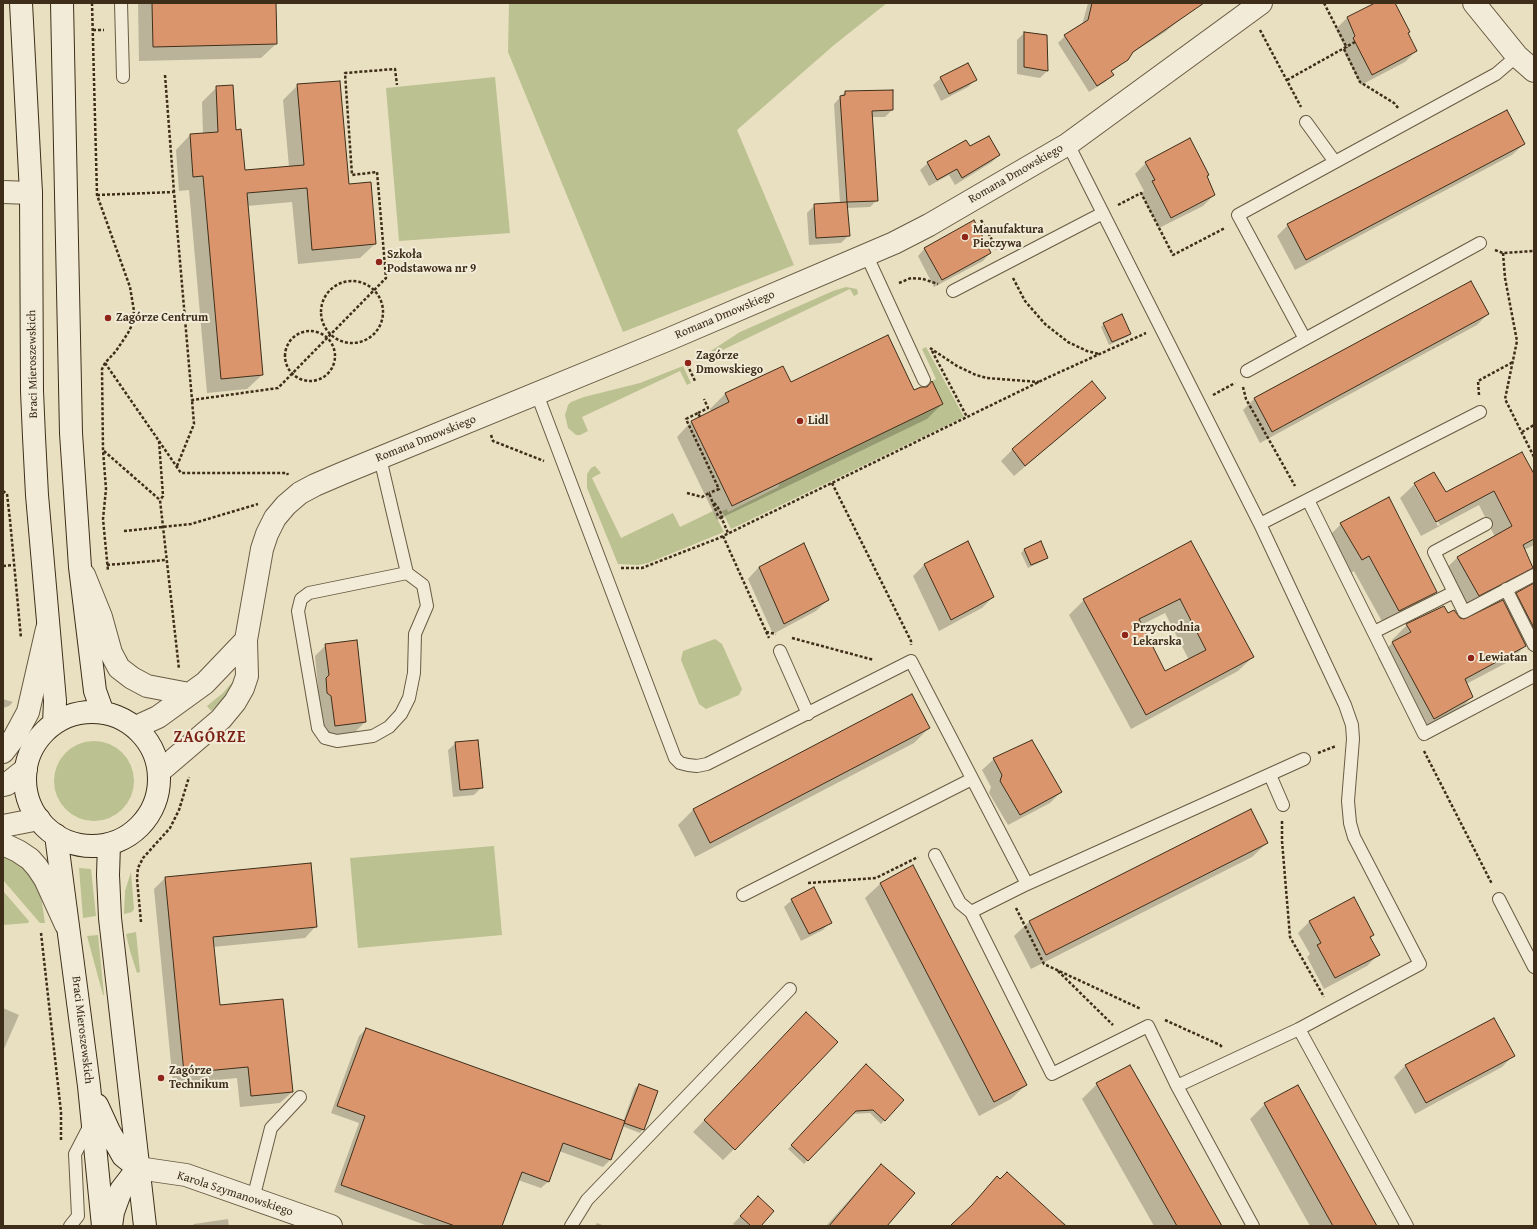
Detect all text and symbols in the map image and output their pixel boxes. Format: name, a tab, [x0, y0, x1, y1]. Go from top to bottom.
street label: Romana Dmowskiego	[966, 141, 1066, 207]
place label: Manufaktura Pieczywa	[973, 223, 1044, 251]
marker: Manufaktura Pieczywa	[960, 232, 970, 242]
place label: Szkoła Podstawowa nr 9	[387, 248, 476, 276]
marker: Szkoła Podstawowa nr 9	[374, 257, 384, 267]
street label: Romana Dmowskiego	[673, 287, 777, 343]
street label: Braci Mieroszewskich	[25, 310, 41, 418]
place label: Zagórze Centrum	[116, 311, 208, 325]
marker: Zagórze Centrum	[103, 313, 113, 323]
place label: Zagórze Dmowskiego	[696, 349, 763, 377]
marker: Zagórze Dmowskiego	[683, 358, 693, 368]
street label: Romana Dmowskiego	[374, 412, 478, 466]
place label: Lidl	[808, 414, 829, 428]
marker: Lidl	[795, 416, 805, 426]
place label: Przychodnia Lekarska	[1133, 621, 1200, 649]
marker: Przychodnia Lekarska	[1120, 630, 1130, 640]
place label: Lewiatan	[1479, 651, 1527, 665]
marker: Lewiatan	[1466, 653, 1476, 663]
district label: ZAGÓRZE	[174, 728, 246, 748]
street label: Braci Mieroszewskich	[68, 975, 96, 1085]
place label: Zagórze Technikum	[169, 1064, 229, 1092]
marker: Zagórze Technikum	[156, 1073, 166, 1083]
street label: Karola Szymanowskiego	[175, 1168, 295, 1220]

